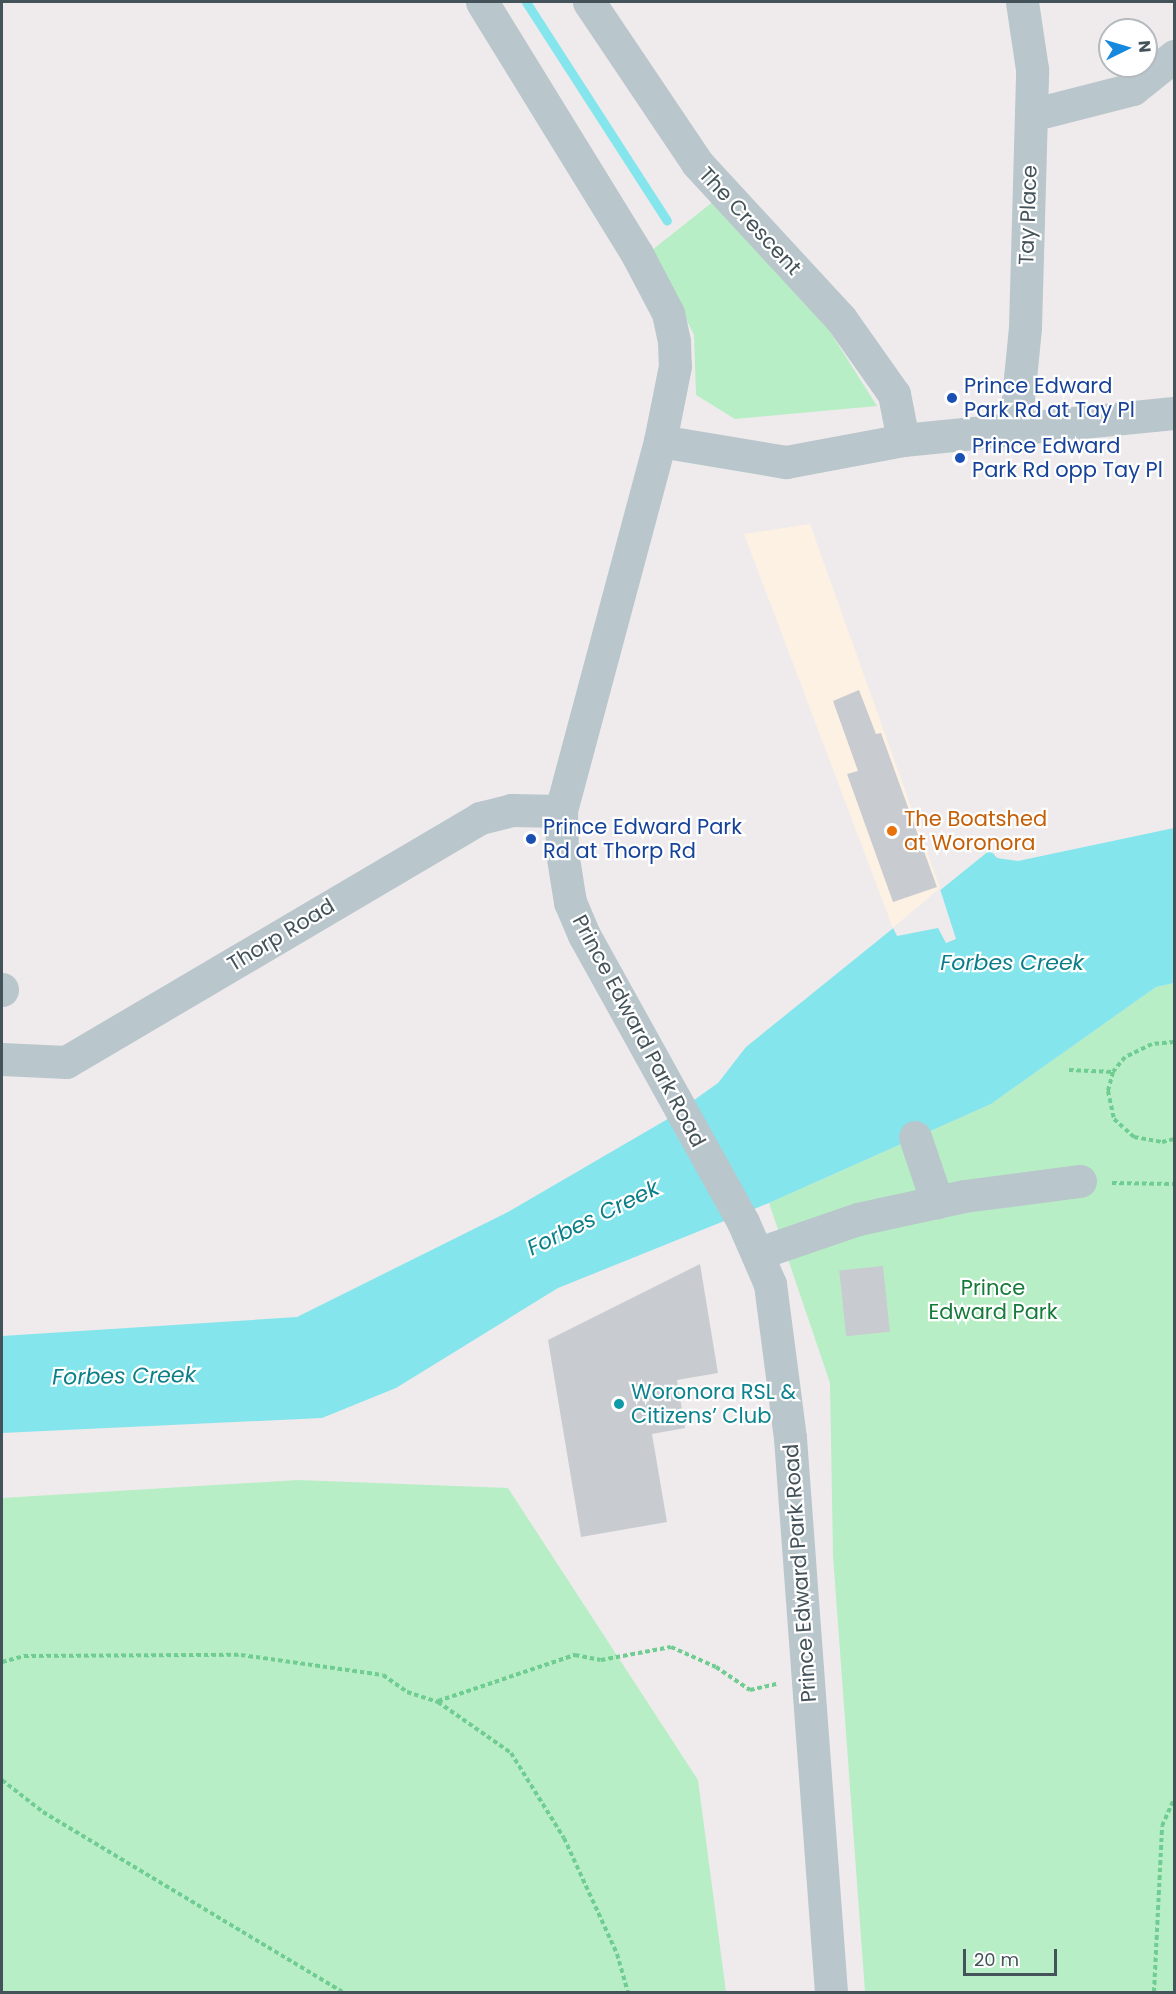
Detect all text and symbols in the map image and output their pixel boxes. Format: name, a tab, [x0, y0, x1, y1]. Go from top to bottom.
north arrow	[1098, 18, 1158, 78]
text: N	[1132, 40, 1156, 54]
street label: The Crescent	[694, 162, 806, 280]
street label: Tay Place	[1014, 164, 1042, 266]
place label: Prince Edward Park Rd at Tay Pl	[964, 373, 1135, 423]
marker: Prince Edward Park Rd at Tay Pl	[945, 391, 959, 405]
place label: Prince Edward Park Rd opp Tay Pl	[972, 433, 1163, 483]
marker: Prince Edward Park Rd opp Tay Pl	[953, 451, 967, 465]
place label: The Boatshed at Woronora	[904, 806, 1047, 856]
place label: Prince Edward Park Rd at Thorp Rd	[543, 814, 742, 864]
marker: The Boatshed at Woronora	[885, 824, 899, 838]
marker: Prince Edward Park Rd at Thorp Rd	[524, 832, 538, 846]
street label: Thorp Road	[223, 893, 339, 977]
street label: Prince Edward Park Road	[567, 911, 711, 1151]
water label: Forbes Creek	[940, 950, 1084, 976]
water label: Forbes Creek	[523, 1175, 663, 1261]
park label: Prince Edward Park	[928, 1275, 1058, 1325]
water label: Forbes Creek	[52, 1362, 196, 1390]
place label: Woronora RSL & Citizens’ Club	[631, 1379, 796, 1429]
marker: Woronora RSL & Citizens’ Club	[612, 1397, 626, 1411]
street label: Prince Edward Park Road	[778, 1443, 822, 1703]
scale bar	[966, 1937, 1060, 1975]
text: 20 m	[974, 1947, 1019, 1972]

